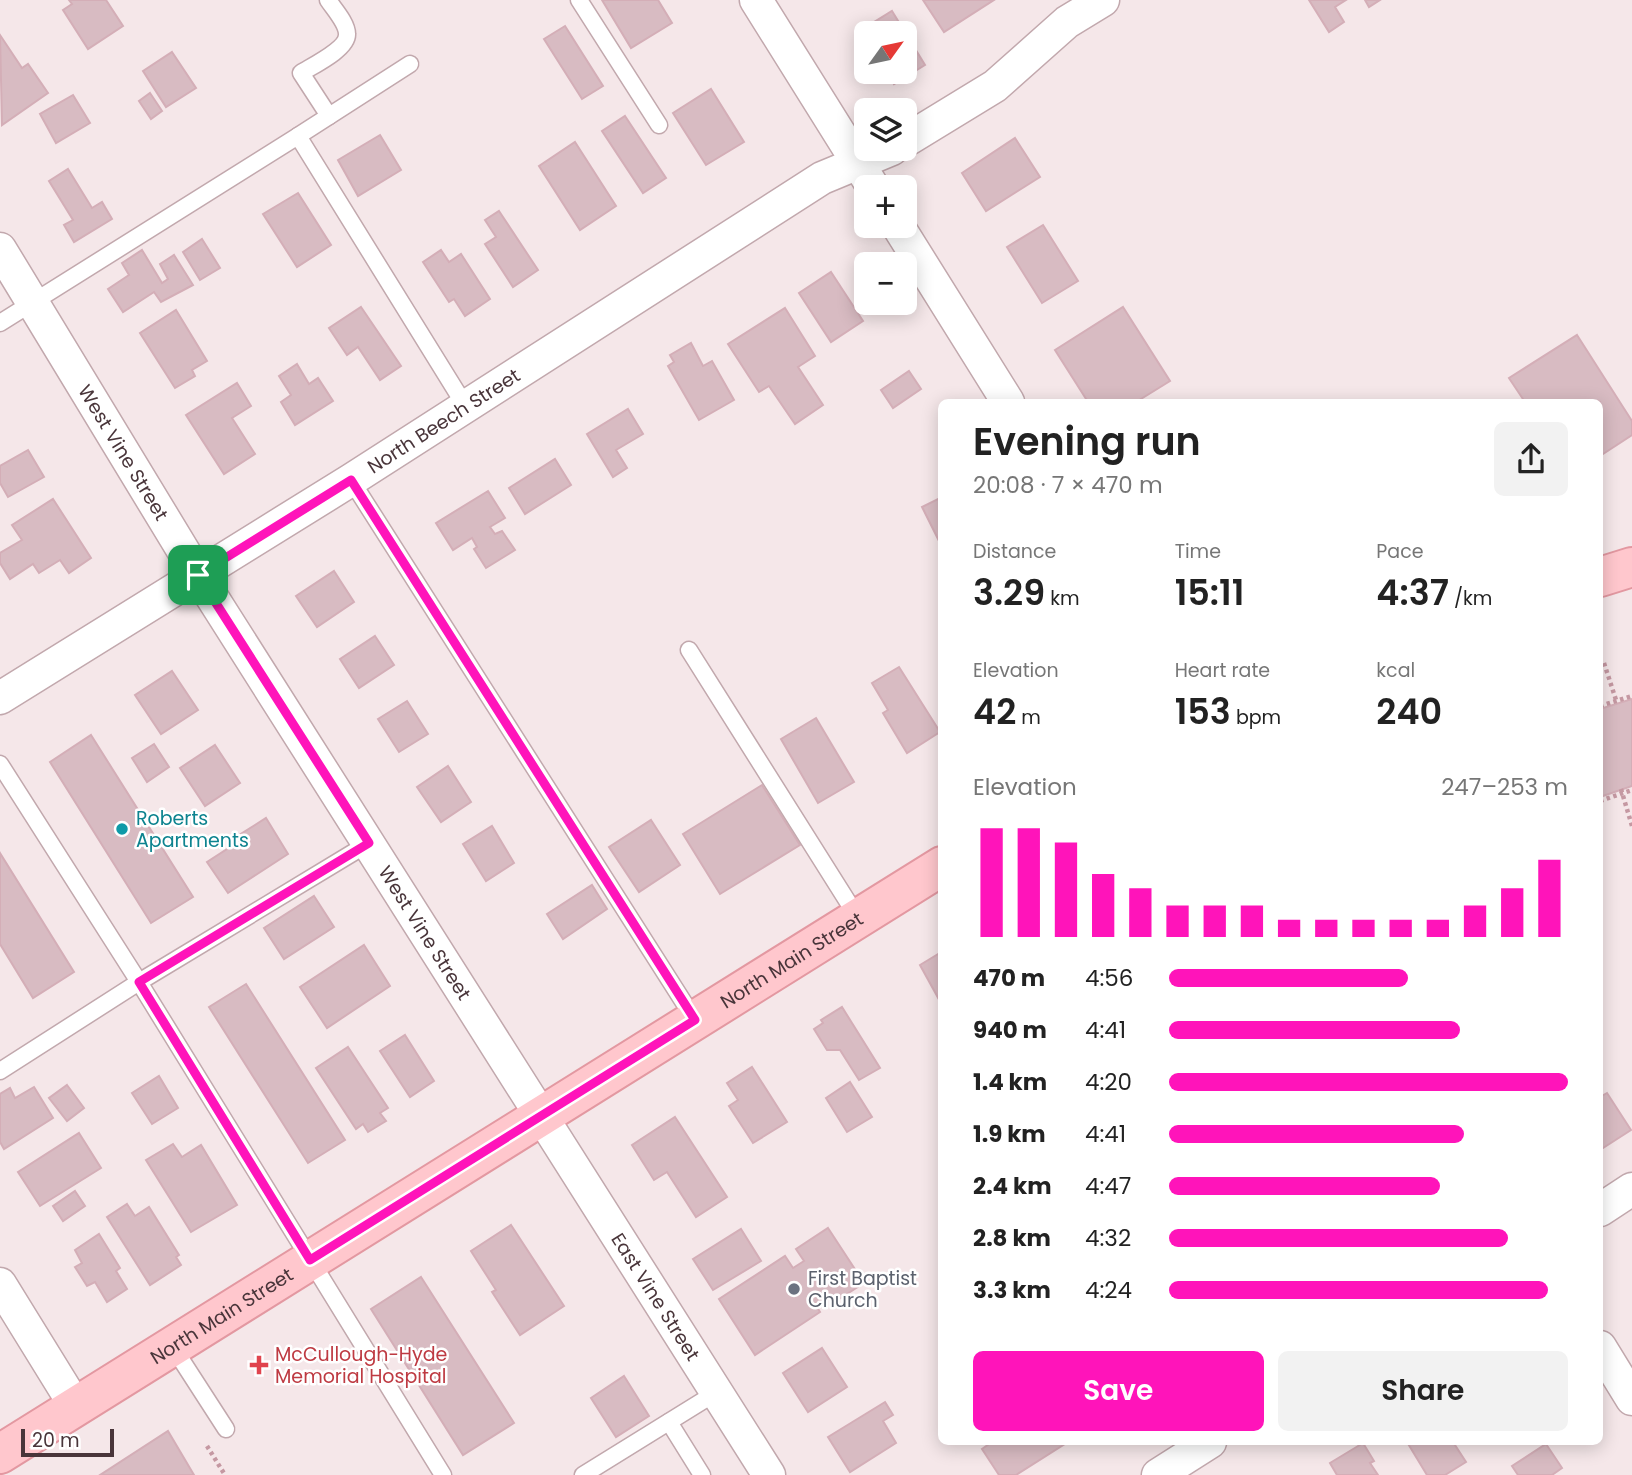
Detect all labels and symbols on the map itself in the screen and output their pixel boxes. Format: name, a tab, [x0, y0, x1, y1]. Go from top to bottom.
north arrow	[854, 21, 917, 84]
street label: North Beech Street	[362, 362, 525, 480]
street label: West Vine Street	[71, 380, 175, 526]
pin	[168, 545, 228, 605]
place label: Roberts Apartments	[136, 805, 249, 854]
marker: Roberts Apartments	[114, 821, 130, 837]
street label: West Vine Street	[372, 860, 477, 1005]
street label: North Main Street	[715, 906, 868, 1015]
street label: East Vine Street	[605, 1228, 706, 1366]
street label: North Main Street	[145, 1261, 298, 1371]
place label: First Baptist Church	[808, 1265, 917, 1314]
marker: First Baptist Church	[786, 1281, 802, 1297]
place label: McCullough-Hyde Memorial Hospital	[275, 1341, 447, 1390]
marker: McCullough-Hyde Memorial Hospital	[249, 1355, 269, 1375]
scale bar	[21, 1426, 114, 1458]

